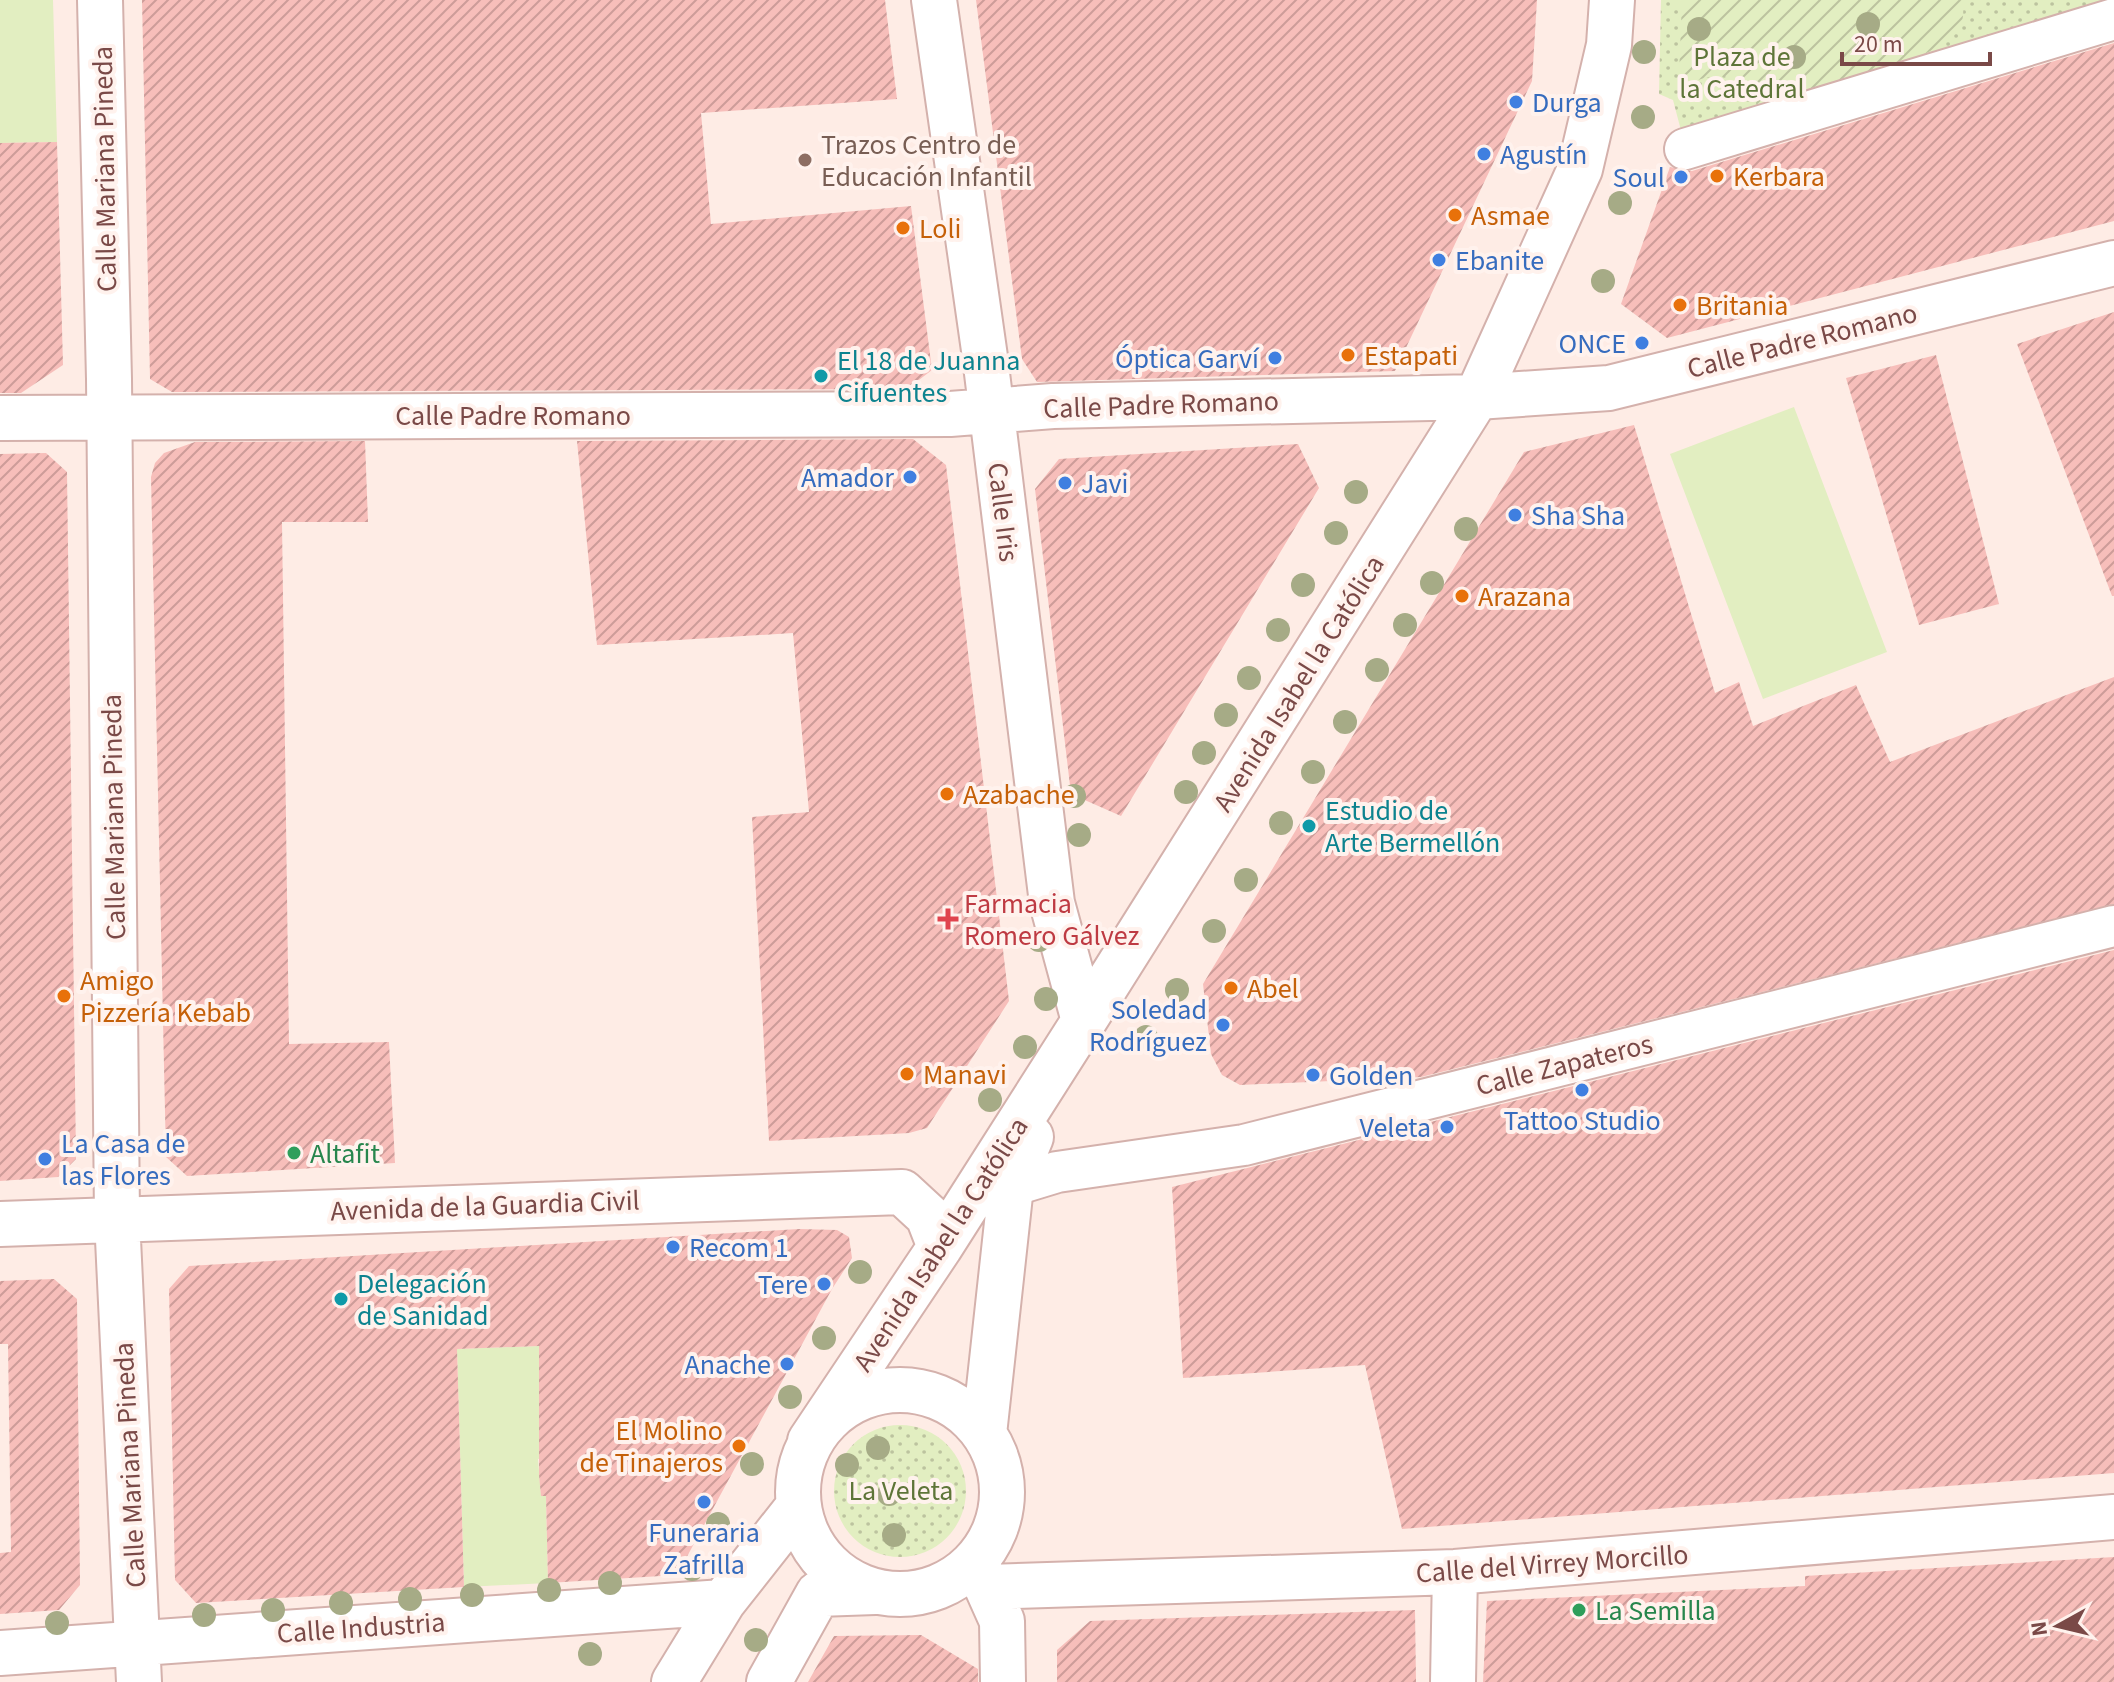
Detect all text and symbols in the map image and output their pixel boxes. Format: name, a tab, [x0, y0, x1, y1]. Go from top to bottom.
scale bar	[1842, 16, 1990, 66]
text: 20 m	[1854, 27, 1903, 62]
park label: Plaza de la Catedral	[1679, 37, 1805, 109]
street label: Calle Mariana Pineda	[83, 46, 127, 292]
place label: Durga	[1532, 83, 1602, 123]
marker: Durga	[1507, 93, 1525, 111]
place label: Trazos Centro de Educación Infantil	[821, 125, 1032, 197]
place label: Agustín	[1500, 135, 1587, 175]
marker: Agustín	[1475, 145, 1493, 163]
marker: Trazos Centro de Educación Infantil	[796, 151, 814, 169]
place label: Kerbara	[1733, 157, 1825, 197]
place label: Soul	[1612, 158, 1665, 198]
marker: Kerbara	[1708, 167, 1726, 185]
marker: Soul	[1672, 168, 1690, 186]
place label: Asmae	[1471, 196, 1550, 236]
marker: Asmae	[1446, 206, 1464, 224]
place label: Loli	[919, 209, 961, 249]
marker: Loli	[894, 219, 912, 237]
place label: Ebanite	[1455, 241, 1544, 281]
marker: Ebanite	[1430, 251, 1448, 269]
place label: Britania	[1696, 286, 1788, 326]
street label: Calle Padre Romano	[1683, 293, 1921, 389]
marker: Britania	[1671, 296, 1689, 314]
place label: ONCE	[1559, 324, 1626, 364]
marker: ONCE	[1633, 334, 1651, 352]
place label: Estapati	[1364, 336, 1458, 376]
place label: Óptica Garví	[1115, 339, 1260, 379]
place label: El 18 de Juanna Cifuentes	[837, 341, 1020, 413]
marker: Estapati	[1339, 346, 1357, 364]
marker: Óptica Garví	[1266, 349, 1284, 367]
marker: El 18 de Juanna Cifuentes	[812, 367, 830, 385]
street label: Calle Padre Romano	[1043, 381, 1280, 429]
street label: Calle Padre Romano	[395, 396, 631, 436]
place label: Amador	[801, 458, 894, 498]
street label: Calle Iris	[977, 460, 1029, 564]
place label: Javi	[1081, 464, 1129, 504]
marker: Amador	[901, 468, 919, 486]
marker: Javi	[1056, 474, 1074, 492]
place label: Sha Sha	[1531, 496, 1625, 536]
marker: Sha Sha	[1506, 506, 1524, 524]
street label: Avenida Isabel la Católica	[1203, 547, 1394, 820]
place label: Arazana	[1478, 577, 1571, 617]
marker: Arazana	[1453, 587, 1471, 605]
street label: Calle Mariana Pineda	[92, 694, 136, 940]
place label: Azabache	[963, 775, 1075, 815]
marker: Azabache	[938, 785, 956, 803]
place label: Estudio de Arte Bermellón	[1325, 791, 1500, 863]
marker: Estudio de Arte Bermellón	[1300, 817, 1318, 835]
place label: Farmacia Romero Gálvez	[964, 884, 1140, 956]
marker: Farmacia Romero Gálvez	[939, 910, 957, 928]
place label: Amigo Pizzería Kebab	[80, 961, 251, 1033]
place label: Abel	[1247, 969, 1299, 1009]
marker: Abel	[1222, 979, 1240, 997]
marker: Amigo Pizzería Kebab	[55, 987, 73, 1005]
place label: Soledad Rodríguez	[1089, 990, 1207, 1062]
marker: Soledad Rodríguez	[1214, 1016, 1232, 1034]
street label: Calle Zapateros	[1472, 1024, 1657, 1106]
place label: Manavi	[923, 1055, 1007, 1095]
place label: Golden	[1329, 1056, 1413, 1096]
marker: Manavi	[898, 1065, 916, 1083]
marker: Golden	[1304, 1066, 1322, 1084]
marker: Tattoo Studio	[1573, 1081, 1591, 1099]
place label: Tattoo Studio	[1503, 1101, 1661, 1141]
place label: Veleta	[1359, 1108, 1431, 1148]
street label: Avenida Isabel la Católica	[843, 1109, 1038, 1380]
marker: Veleta	[1438, 1118, 1456, 1136]
place label: La Casa de las Flores	[61, 1124, 185, 1196]
place label: Altafit	[310, 1134, 380, 1174]
marker: Altafit	[285, 1144, 303, 1162]
marker: La Casa de las Flores	[36, 1150, 54, 1168]
street label: Avenida de la Guardia Civil	[330, 1181, 640, 1231]
place label: Recom 1	[689, 1228, 789, 1268]
marker: Recom 1	[664, 1238, 682, 1256]
place label: Delegación de Sanidad	[357, 1264, 489, 1336]
place label: Tere	[758, 1265, 808, 1305]
marker: Tere	[815, 1275, 833, 1293]
marker: Delegación de Sanidad	[332, 1290, 350, 1308]
street label: Calle Mariana Pineda	[104, 1341, 156, 1589]
place label: Anache	[684, 1345, 771, 1385]
marker: Anache	[778, 1355, 796, 1373]
place label: El Molino de Tinajeros	[580, 1411, 723, 1483]
marker: El Molino de Tinajeros	[730, 1437, 748, 1455]
park label: La Veleta	[849, 1471, 953, 1511]
marker: Funeraria Zafrilla	[695, 1493, 713, 1511]
place label: Funeraria Zafrilla	[648, 1513, 760, 1585]
street label: Calle del Virrey Morcillo	[1414, 1535, 1690, 1593]
north arrow	[2018, 1586, 2098, 1666]
place label: La Semilla	[1595, 1591, 1716, 1631]
marker: La Semilla	[1570, 1601, 1588, 1619]
street label: Calle Industria	[276, 1602, 447, 1654]
text: N	[2022, 1619, 2056, 1638]

